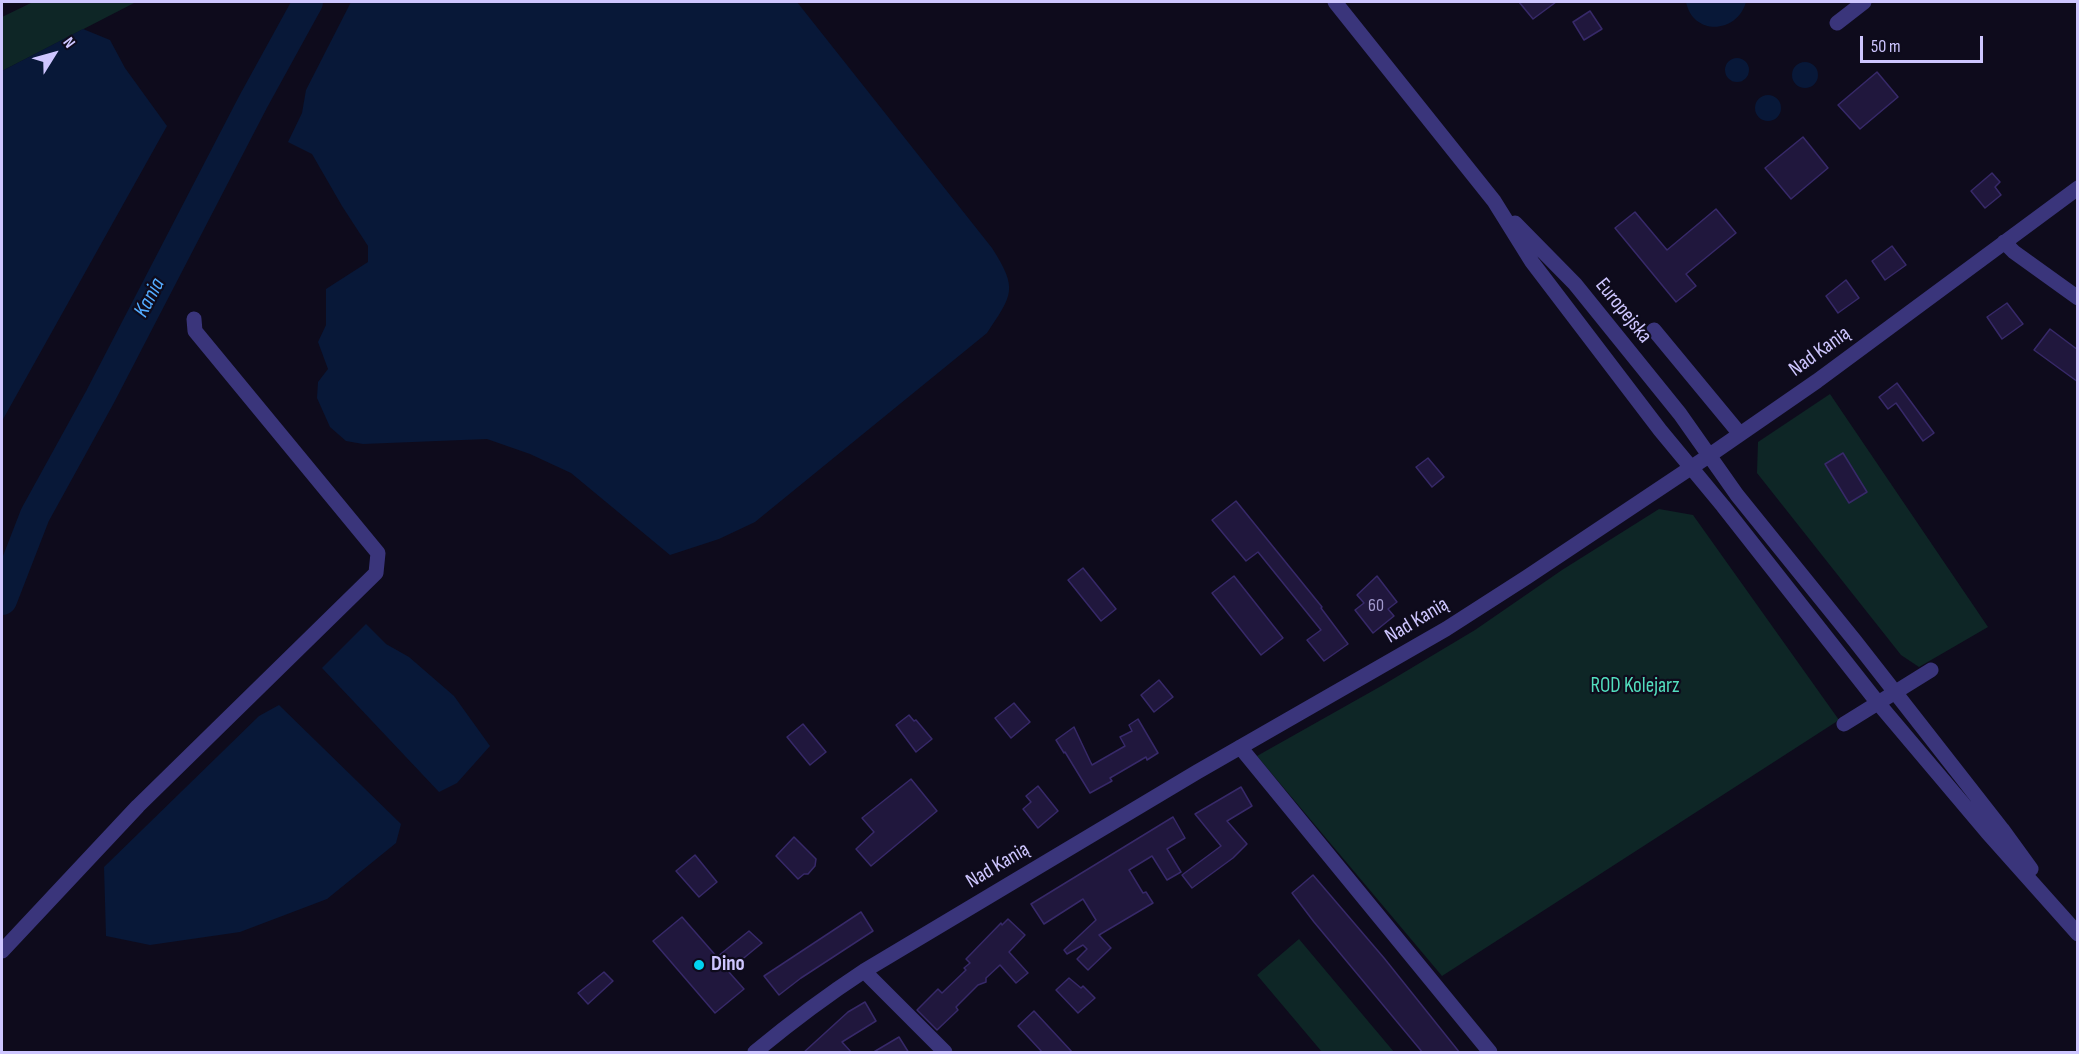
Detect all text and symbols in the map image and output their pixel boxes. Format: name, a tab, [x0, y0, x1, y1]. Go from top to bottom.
north arrow	[24, 24, 84, 84]
scale bar	[1863, 24, 1986, 62]
text: N	[59, 34, 79, 52]
text: 50 m	[1871, 36, 1901, 57]
street label: Europejska	[1589, 273, 1657, 349]
water label: Kania	[129, 274, 171, 322]
street label: Nad Kanią	[1785, 321, 1855, 383]
street label: Nad Kanią	[1381, 592, 1453, 650]
house number: 60	[1368, 595, 1384, 617]
park label: ROD Kolejarz	[1590, 674, 1680, 700]
street label: Nad Kanią	[962, 837, 1034, 895]
place label: Dino	[711, 952, 745, 978]
marker: Dino	[692, 958, 706, 972]

